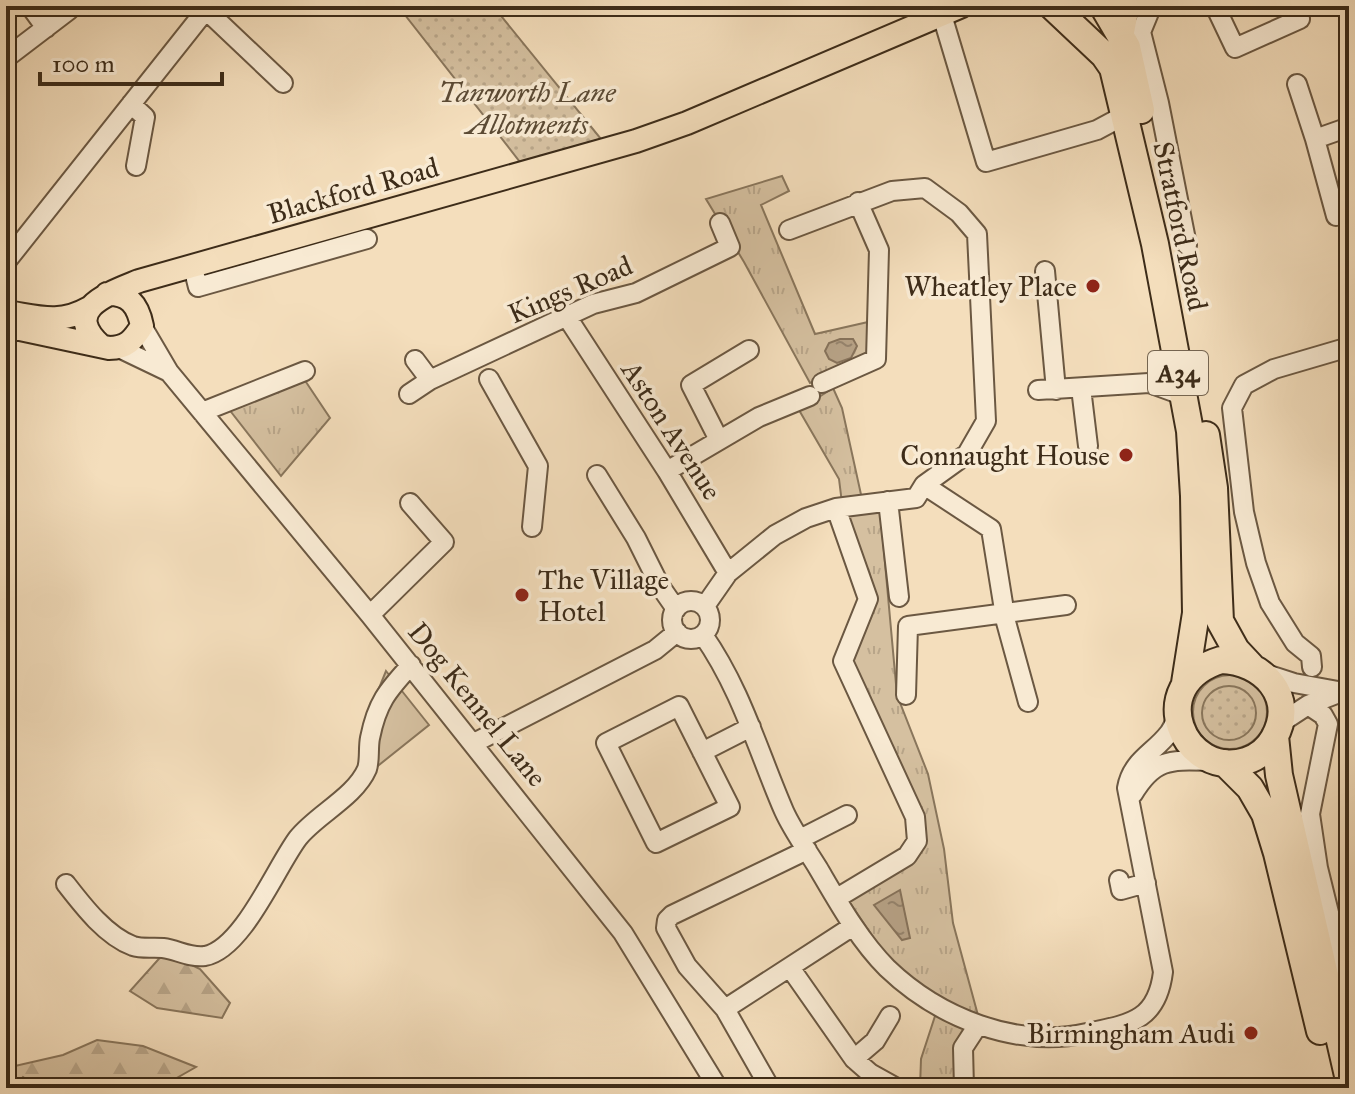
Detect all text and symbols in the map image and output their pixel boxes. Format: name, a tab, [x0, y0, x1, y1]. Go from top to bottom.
scale bar	[40, 36, 222, 86]
text: 100 m	[52, 49, 115, 79]
park label: Tanworth Lane Allotments	[438, 75, 616, 142]
street label: Stratford Road	[1146, 138, 1215, 314]
street label: Blackford Road	[264, 149, 443, 232]
street label: Kings Road	[503, 248, 638, 331]
place label: Wheatley Place	[904, 269, 1077, 304]
marker: Wheatley Place	[1084, 277, 1102, 295]
road number: A34	[1148, 351, 1208, 395]
street label: Aston Avenue	[613, 353, 729, 506]
place label: Connaught House	[900, 438, 1110, 473]
marker: Connaught House	[1117, 446, 1135, 464]
place label: The Village Hotel	[538, 562, 669, 629]
marker: The Village Hotel	[513, 586, 531, 604]
street label: Dog Kennel Lane	[401, 615, 555, 794]
place label: Birmingham Audi	[1027, 1016, 1235, 1051]
marker: Birmingham Audi	[1242, 1024, 1260, 1042]

